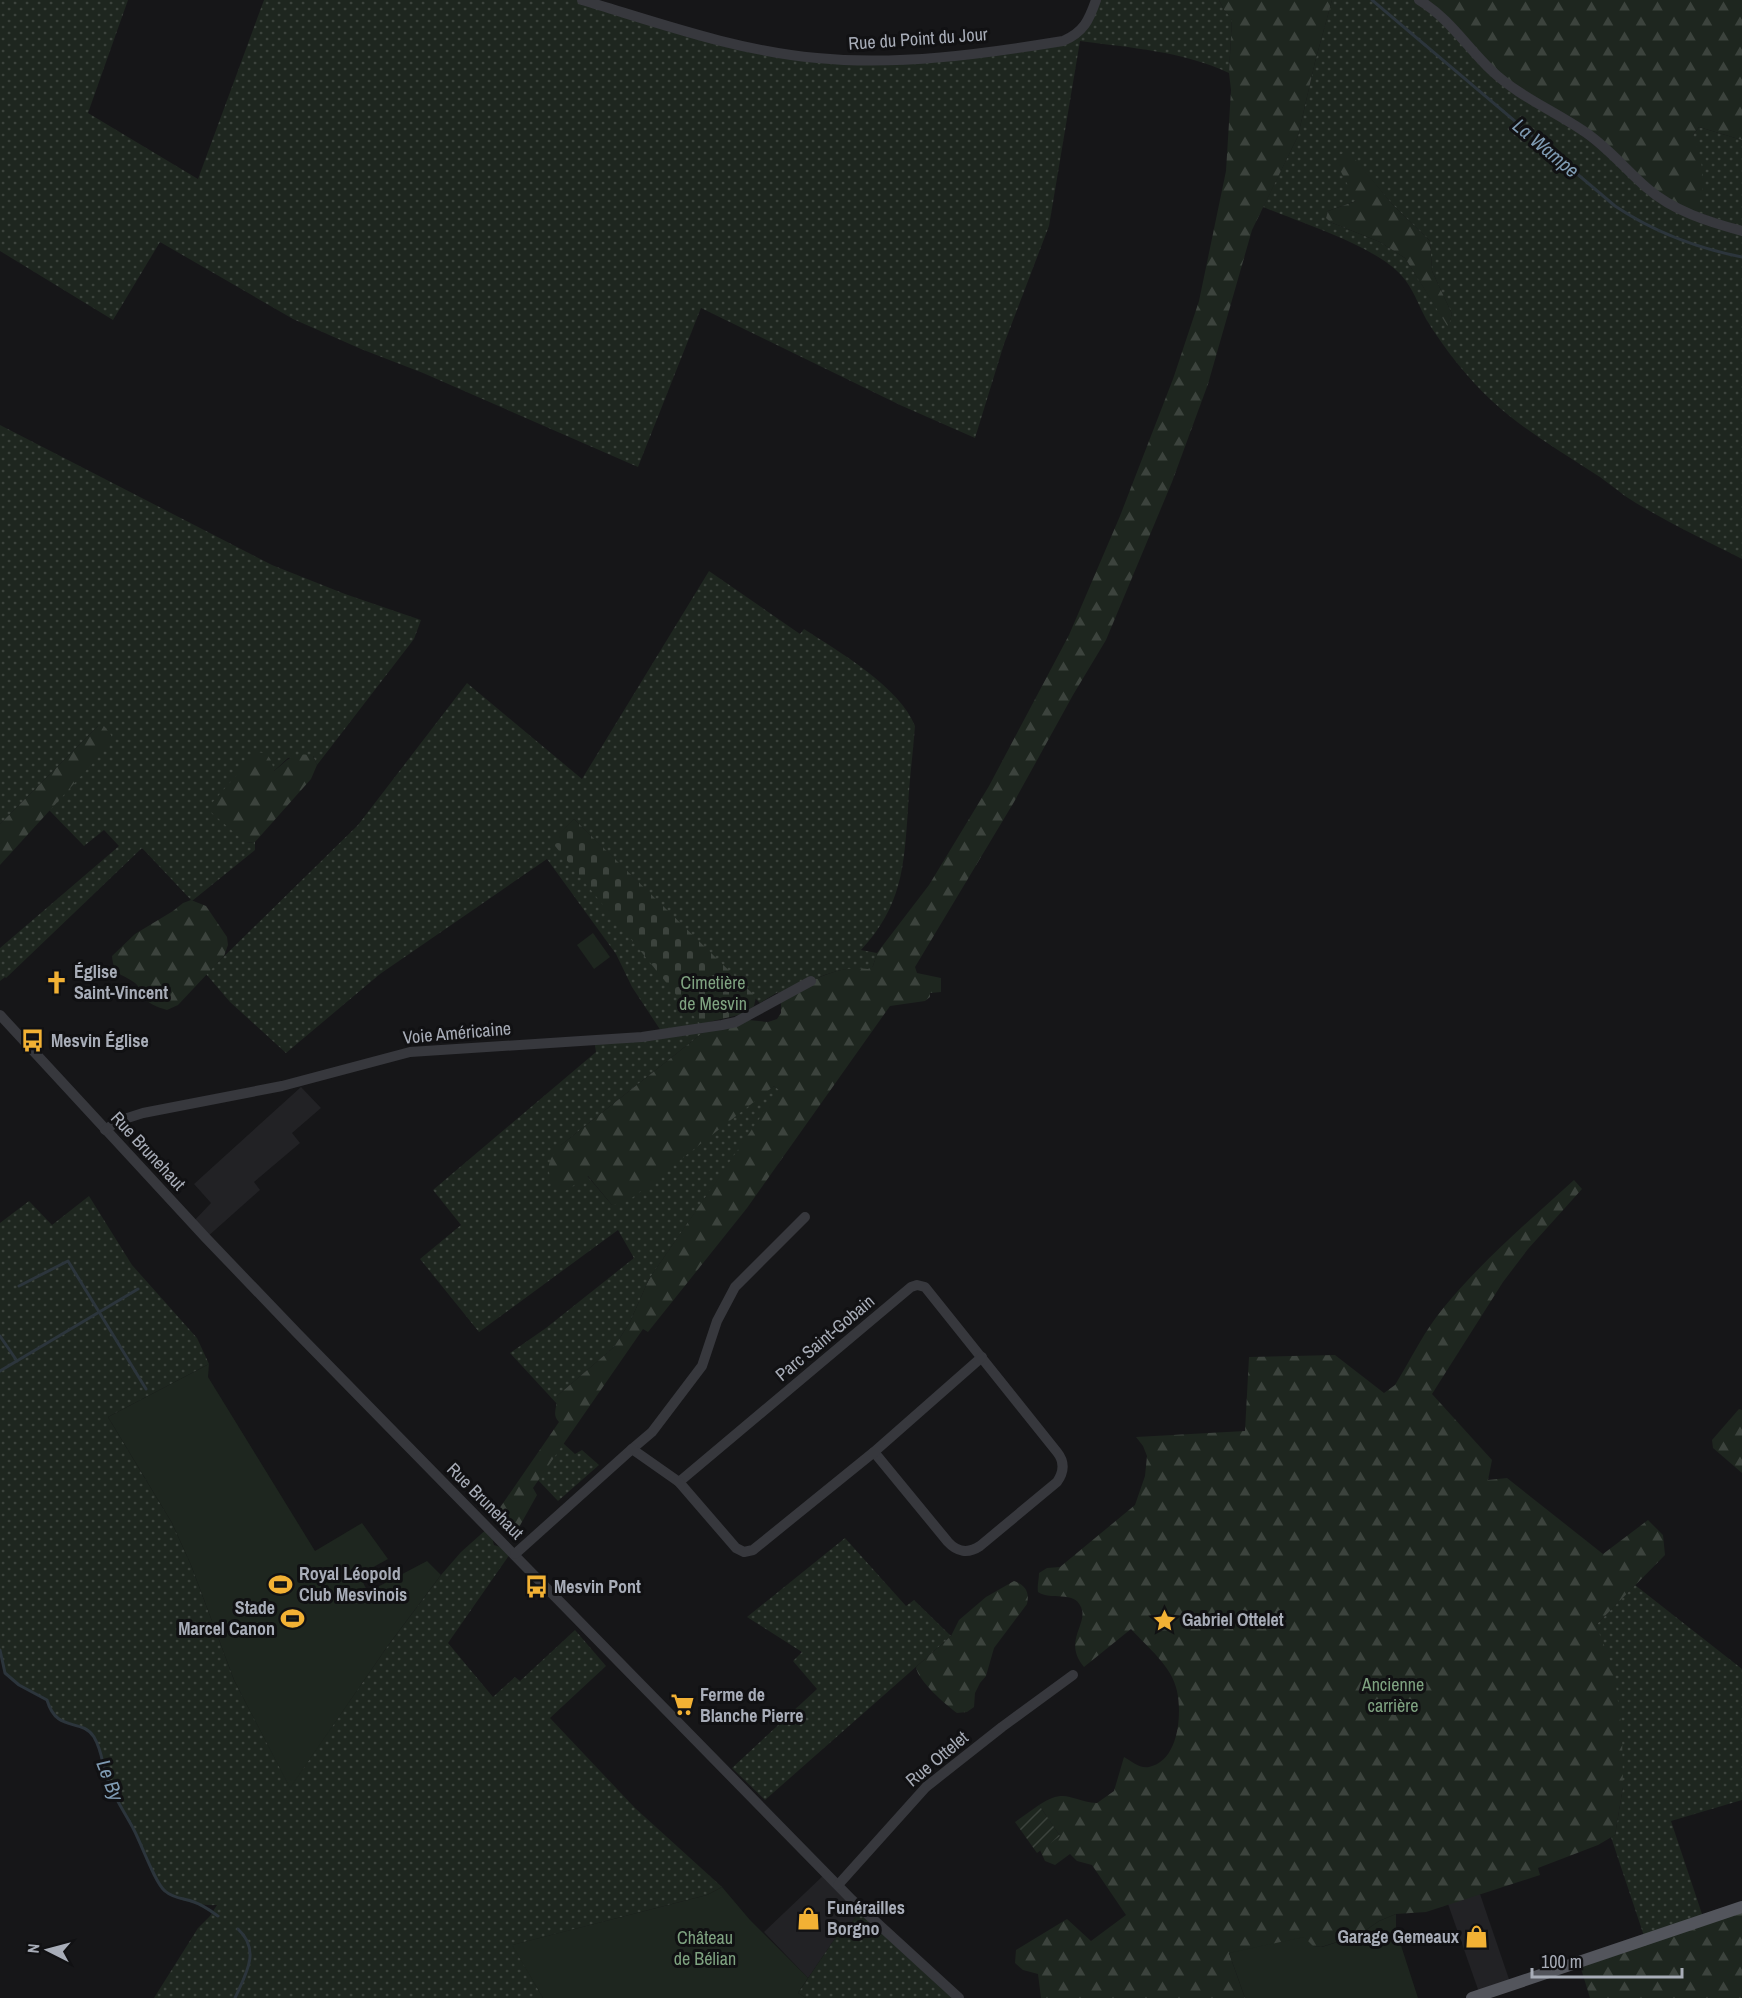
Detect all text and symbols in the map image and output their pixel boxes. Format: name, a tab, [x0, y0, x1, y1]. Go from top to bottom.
street label: Rue du Point du Jour	[848, 21, 989, 56]
water label: La Wampe	[1507, 112, 1585, 183]
place label: Église Saint-Vincent	[74, 959, 168, 1005]
church icon: Église Saint-Vincent	[43, 969, 69, 995]
park label: Cimetière de Mesvin	[679, 970, 747, 1016]
street label: Voie Américaine	[402, 1015, 512, 1050]
bus stop icon: Mesvin Église	[20, 1028, 46, 1054]
place label: Mesvin Église	[51, 1028, 149, 1053]
street label: Rue Brunehaut	[105, 1106, 191, 1195]
street label: Parc Saint-Gobain	[770, 1289, 880, 1386]
street label: Rue Brunehaut	[441, 1457, 529, 1545]
place label: Royal Léopold Club Mesvinois	[299, 1561, 407, 1607]
sports icon: Royal Léopold Club Mesvinois	[268, 1571, 294, 1597]
bus stop icon: Mesvin Pont	[523, 1574, 549, 1600]
place label: Mesvin Pont	[554, 1574, 641, 1599]
place label: Stade Marcel Canon	[178, 1595, 275, 1641]
sports icon: Stade Marcel Canon	[280, 1605, 306, 1631]
place icon: Gabriel Ottelet	[1151, 1607, 1177, 1633]
place label: Gabriel Ottelet	[1182, 1607, 1284, 1632]
park label: Ancienne carrière	[1361, 1672, 1424, 1718]
place label: Ferme de Blanche Pierre	[700, 1682, 803, 1728]
supermarket icon: Ferme de Blanche Pierre	[669, 1692, 695, 1718]
street label: Rue Ottelet	[900, 1725, 973, 1792]
water label: Le By	[90, 1755, 131, 1805]
place label: Funérailles Borgno	[827, 1895, 905, 1941]
shop icon: Funérailles Borgno	[796, 1905, 822, 1931]
north arrow	[18, 1920, 78, 1980]
place label: Garage Gemeaux	[1338, 1924, 1460, 1949]
shop icon: Garage Gemeaux	[1464, 1924, 1490, 1950]
park label: Château de Bélian	[674, 1925, 736, 1971]
scale bar	[1532, 1941, 1682, 1979]
text: N	[22, 1943, 45, 1954]
text: 100 m	[1541, 1949, 1582, 1974]

